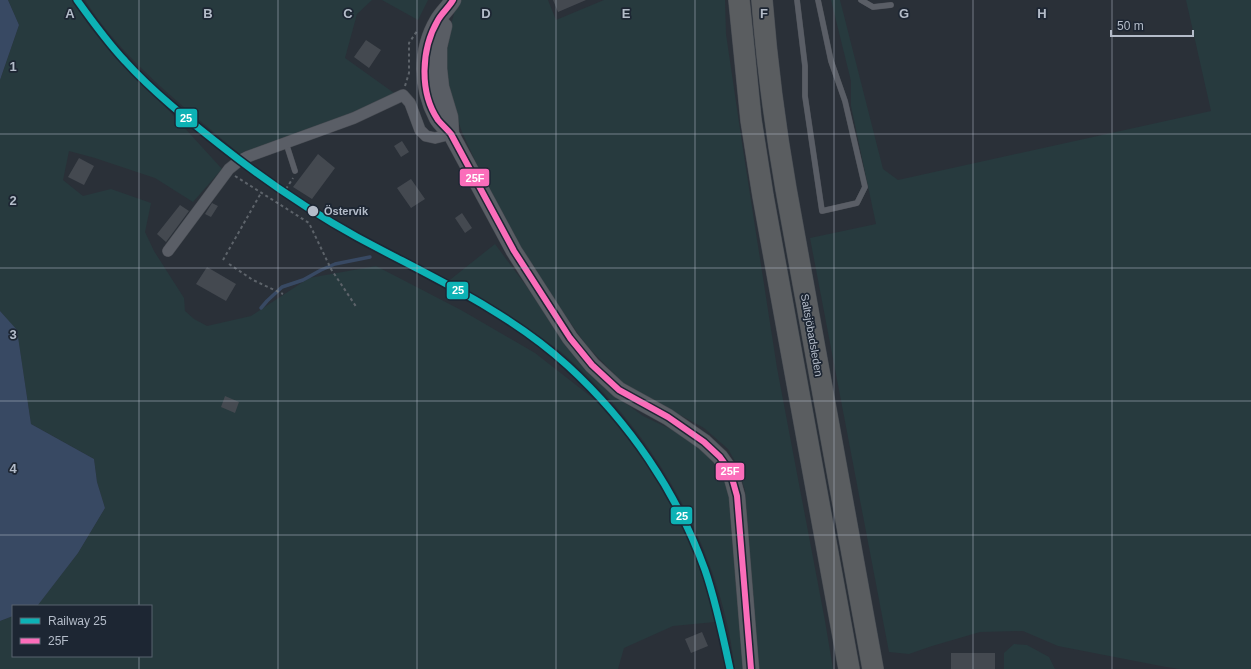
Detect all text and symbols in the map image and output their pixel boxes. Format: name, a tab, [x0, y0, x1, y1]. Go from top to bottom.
text: A	[65, 6, 75, 21]
text: B	[203, 6, 213, 21]
text: C	[343, 6, 353, 21]
text: D	[481, 6, 491, 21]
text: E	[622, 6, 631, 21]
text: F	[760, 6, 768, 21]
text: G	[899, 6, 909, 21]
text: H	[1037, 6, 1047, 21]
scale bar	[1111, 12, 1193, 38]
text: 50 m	[1117, 19, 1144, 33]
text: 1	[9, 59, 17, 74]
line badge: 25	[175, 108, 198, 128]
text: 25	[180, 112, 192, 124]
line badge: 25F	[459, 168, 490, 187]
text: 25F	[466, 172, 485, 184]
text: 2	[9, 193, 17, 208]
marker: Östervik	[306, 204, 320, 218]
place label: Östervik	[324, 205, 369, 217]
line badge: 25	[446, 281, 469, 300]
text: 25	[452, 284, 464, 296]
street label: Saltsjöbadsleden	[799, 293, 825, 377]
text: 3	[9, 327, 17, 342]
text: 4	[9, 461, 17, 476]
line badge: 25F	[715, 462, 745, 481]
text: 25F	[721, 465, 740, 477]
line badge: 25	[670, 506, 693, 525]
text: 25	[676, 510, 688, 522]
legend	[12, 605, 152, 657]
text: Railway 25	[48, 614, 107, 628]
text: 25F	[48, 634, 69, 648]

